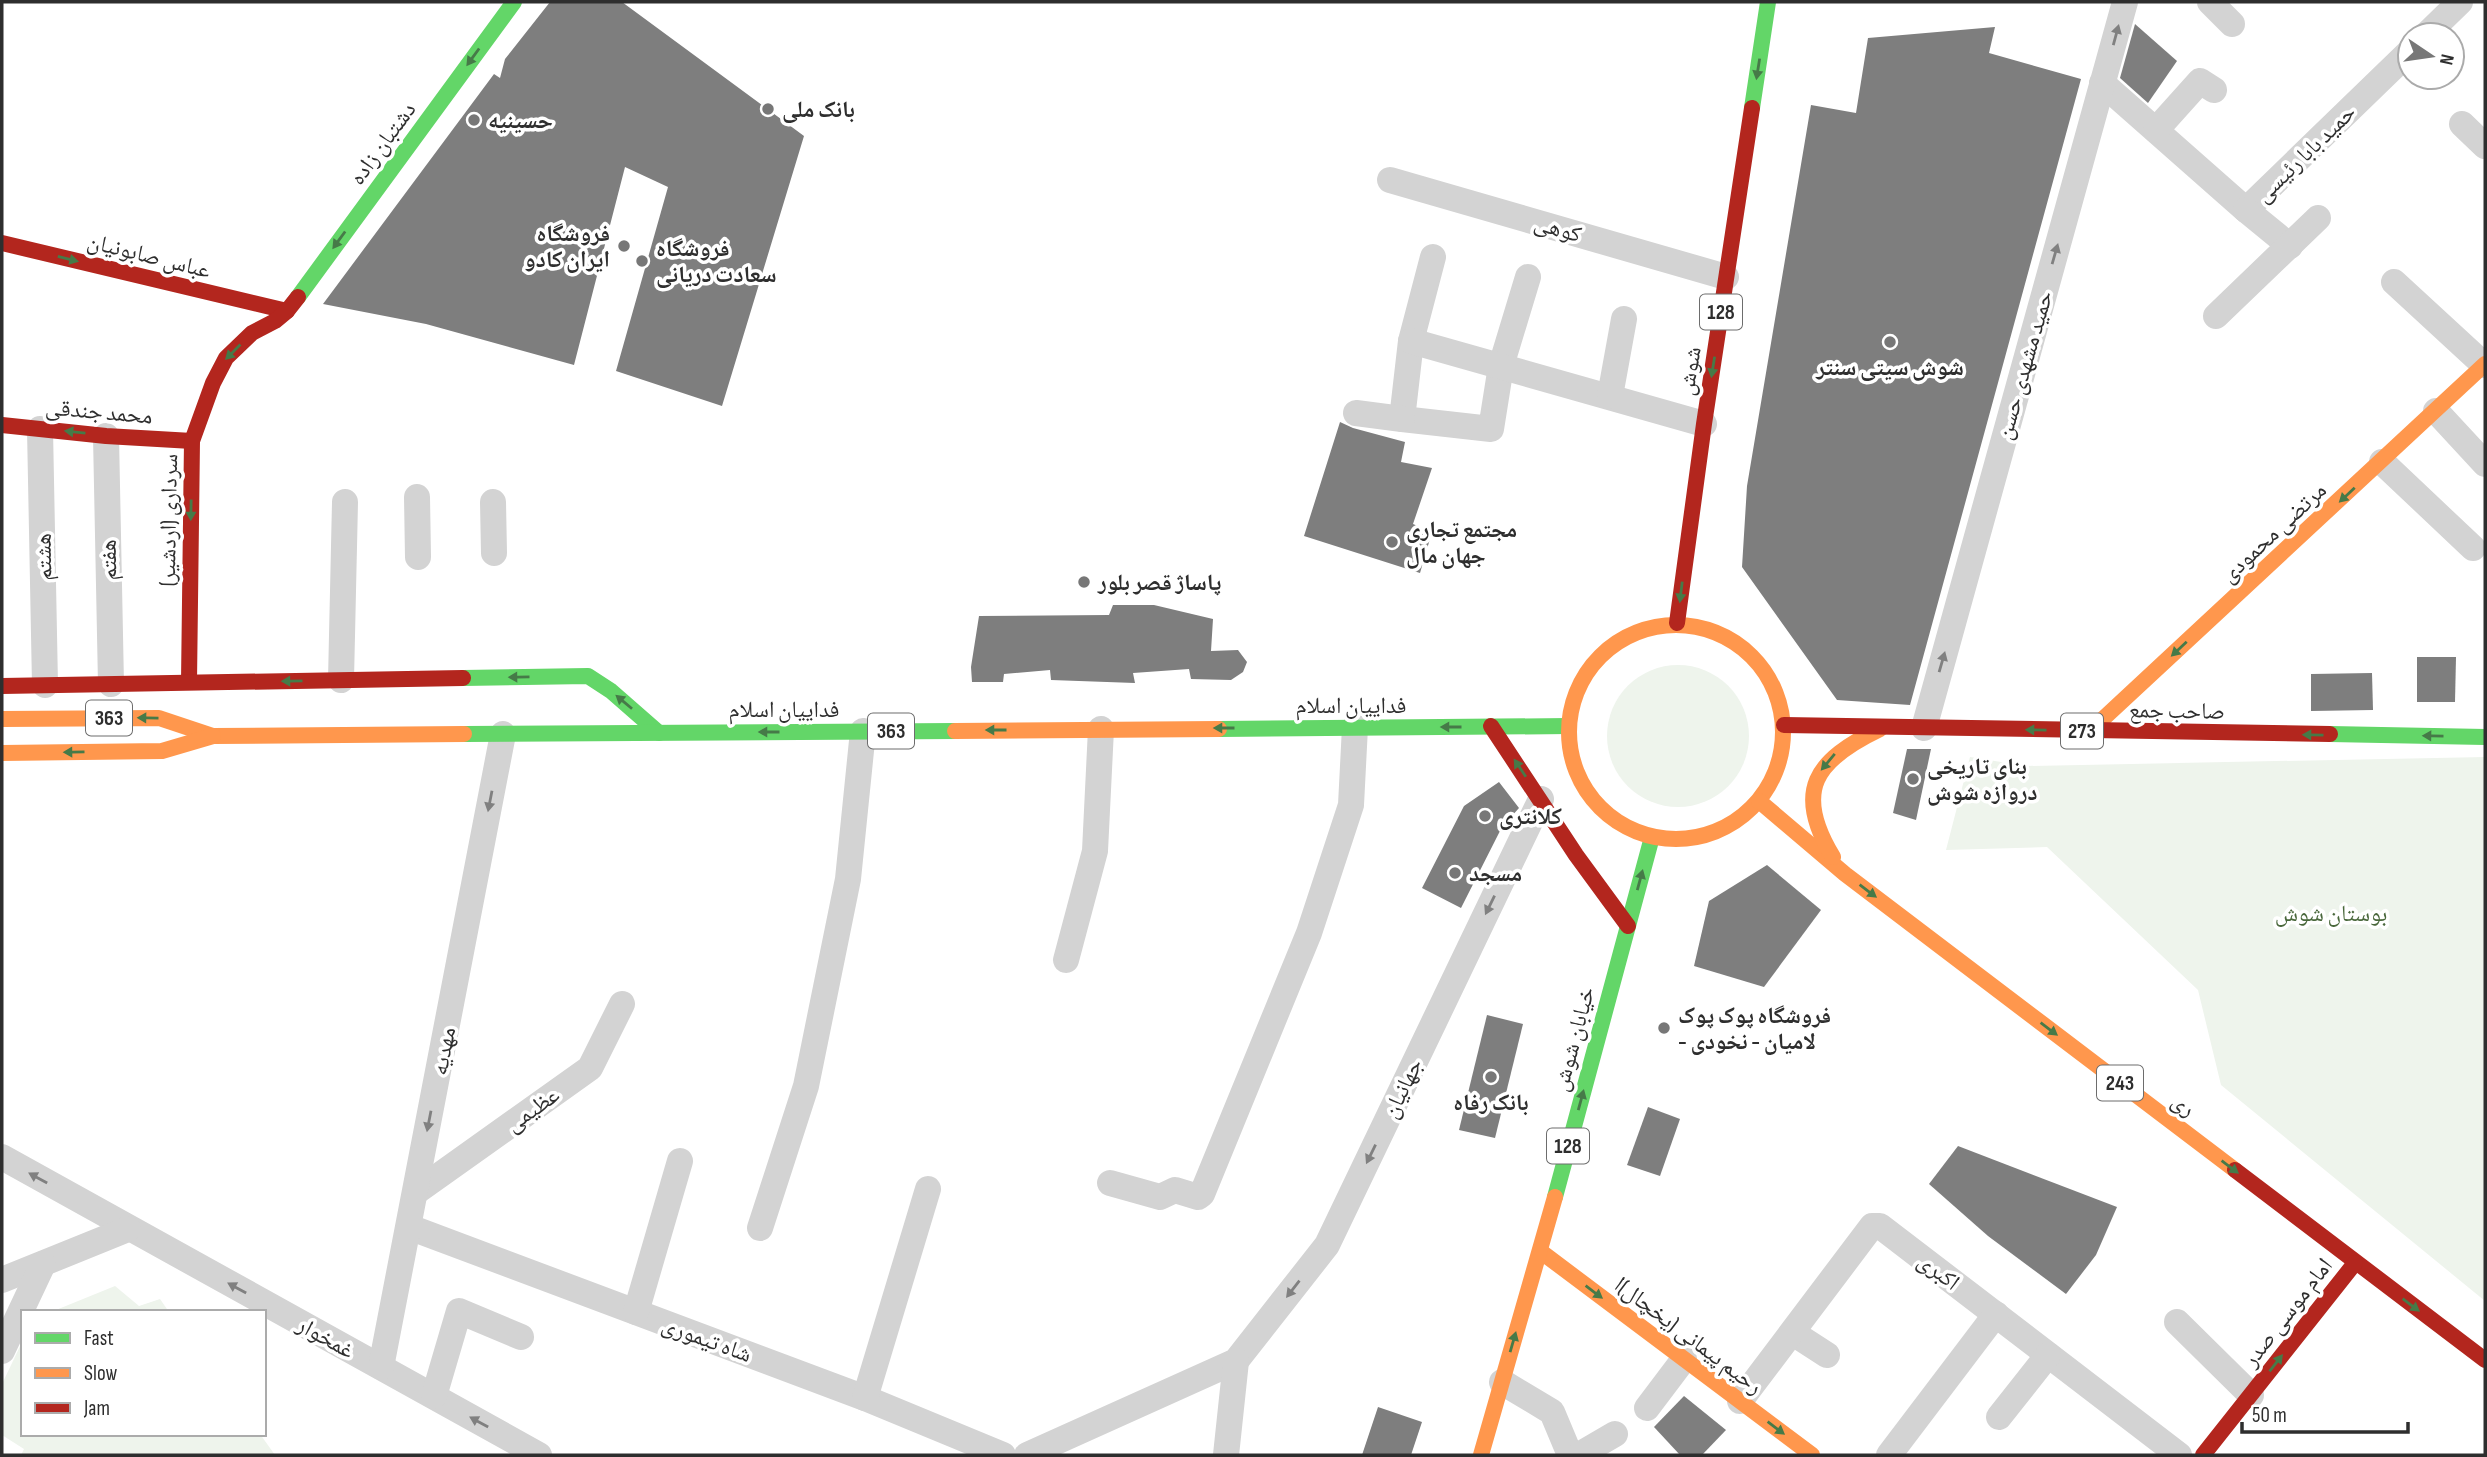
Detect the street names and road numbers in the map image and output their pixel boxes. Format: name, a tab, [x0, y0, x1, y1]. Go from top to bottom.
street label: دشتبان زاده	[343, 97, 422, 191]
street label: حمید بابا رئیسی	[2249, 99, 2362, 209]
street label: کوهی	[1531, 209, 1585, 249]
street label: عباس صابونیان	[84, 227, 214, 285]
street label: حمید مشهدی حسن	[1990, 288, 2060, 443]
road number: 128	[1700, 294, 1742, 330]
street label: شوش	[1672, 345, 1708, 398]
street label: محمد جندقی	[44, 393, 154, 431]
street label: سرداری (اردشیر)	[154, 453, 184, 587]
street label: مرتضی محمودی	[2215, 477, 2333, 589]
street label: هشتم	[30, 533, 59, 581]
street label: هفتم	[95, 539, 124, 581]
street label: فداییان اسلام	[1295, 692, 1407, 721]
street label: فداییان اسلام	[728, 696, 840, 725]
street label: صاحب جمع	[2129, 696, 2225, 726]
road number: 363	[86, 700, 132, 736]
road number: 363	[868, 714, 914, 748]
road number: 273	[2061, 714, 2103, 748]
street label: خیابان شوش	[1547, 984, 1601, 1095]
street label: مهدیه	[426, 1025, 462, 1078]
street label: جهانیان	[1376, 1054, 1429, 1123]
road number: 243	[2097, 1066, 2143, 1100]
street label: عظیمی	[500, 1081, 565, 1138]
street label: ری	[2166, 1087, 2201, 1123]
road number: 128	[1547, 1128, 1589, 1164]
street label: اکبری	[1912, 1247, 1965, 1297]
street label: امام موسی صدر	[2236, 1253, 2340, 1374]
street label: رحیم پیمانی (یخچال)ا	[1608, 1271, 1768, 1401]
street label: غمخوار	[291, 1310, 360, 1365]
street label: شاه تیموری	[658, 1311, 755, 1369]

